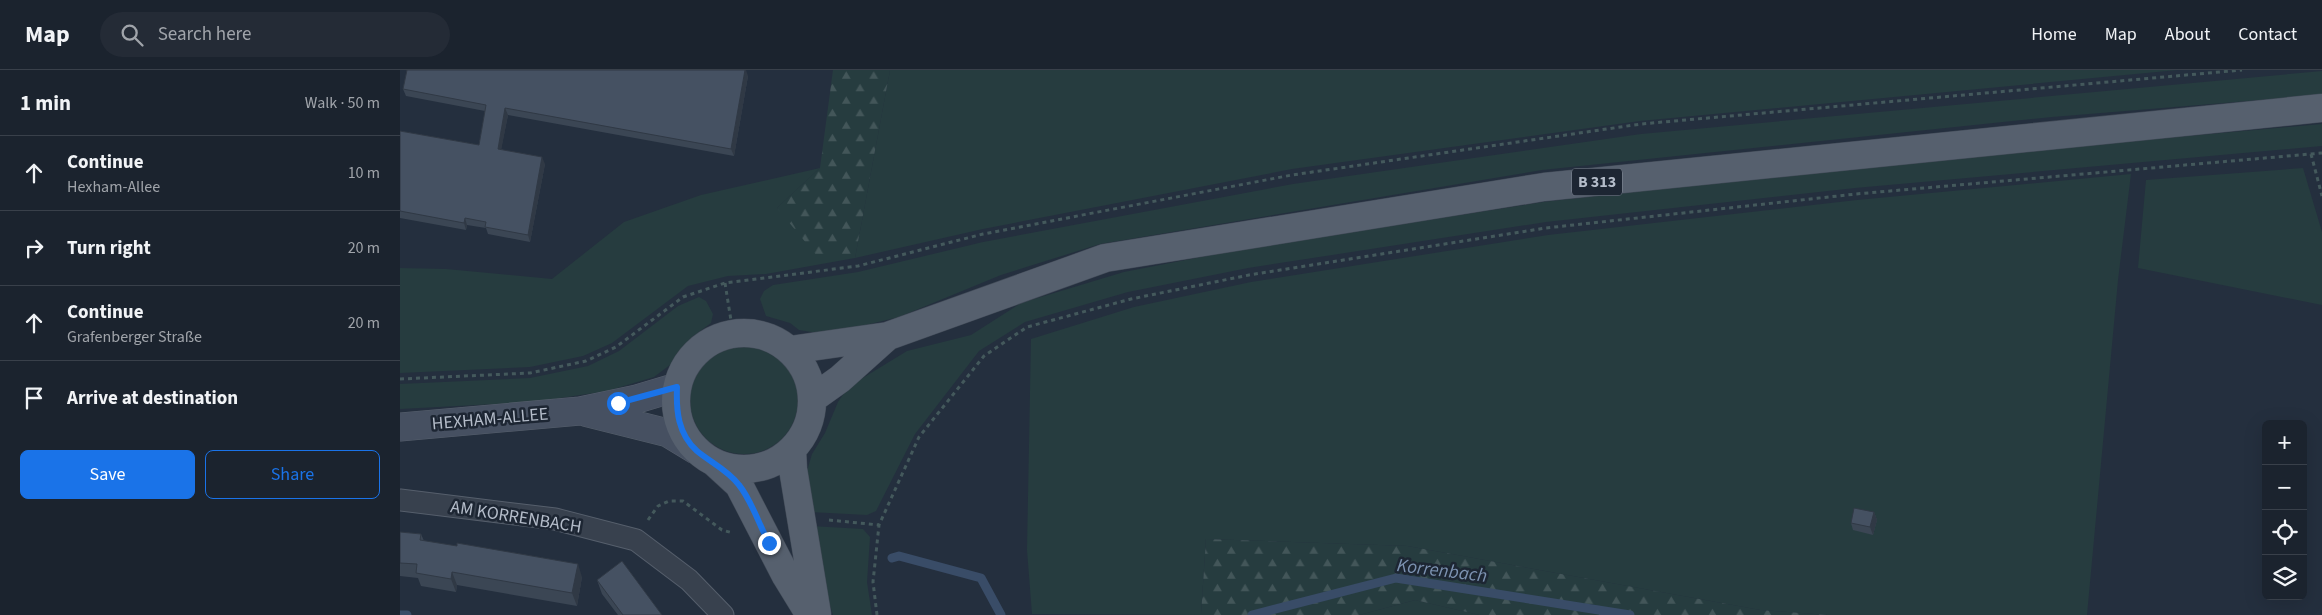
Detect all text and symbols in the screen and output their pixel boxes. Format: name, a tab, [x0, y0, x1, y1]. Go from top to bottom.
search box	[100, 12, 450, 57]
text: Map	[25, 17, 70, 52]
icon: search	[118, 21, 146, 49]
text: Search here	[158, 21, 251, 48]
text: Home	[2031, 22, 2077, 47]
text: Map	[2105, 22, 2137, 47]
text: About	[2165, 22, 2210, 47]
text: Contact	[2238, 22, 2297, 47]
text: 1 min	[20, 88, 71, 118]
text: Walk · 50 m	[305, 92, 380, 114]
text: Continue	[67, 149, 144, 176]
icon: ahead	[20, 159, 48, 187]
text: 10 m	[348, 162, 380, 184]
road number: B 313	[1572, 168, 1622, 195]
text: Hexham-Allee	[67, 176, 160, 198]
icon: right	[20, 234, 48, 262]
text: Turn right	[67, 235, 151, 262]
text: 20 m	[348, 237, 380, 259]
text: Continue	[67, 299, 144, 326]
icon: ahead	[20, 309, 48, 337]
text: 20 m	[348, 312, 380, 334]
text: Grafenberger Straße	[67, 326, 202, 348]
icon: arrive	[20, 384, 48, 412]
text: Arrive at destination	[67, 385, 238, 412]
route start	[607, 392, 630, 415]
street label: HEXHAM-ALLEE	[431, 401, 549, 437]
map controls	[2262, 420, 2307, 600]
button: +	[2262, 420, 2307, 465]
button: Save	[20, 450, 195, 499]
button: Share	[205, 450, 380, 499]
button: −	[2262, 465, 2307, 510]
street label: AM KORRENBACH	[449, 494, 583, 540]
button: locate	[2262, 510, 2307, 555]
route end	[758, 532, 781, 555]
water label: Korrenbach	[1395, 552, 1489, 590]
button: layers	[2262, 555, 2307, 600]

